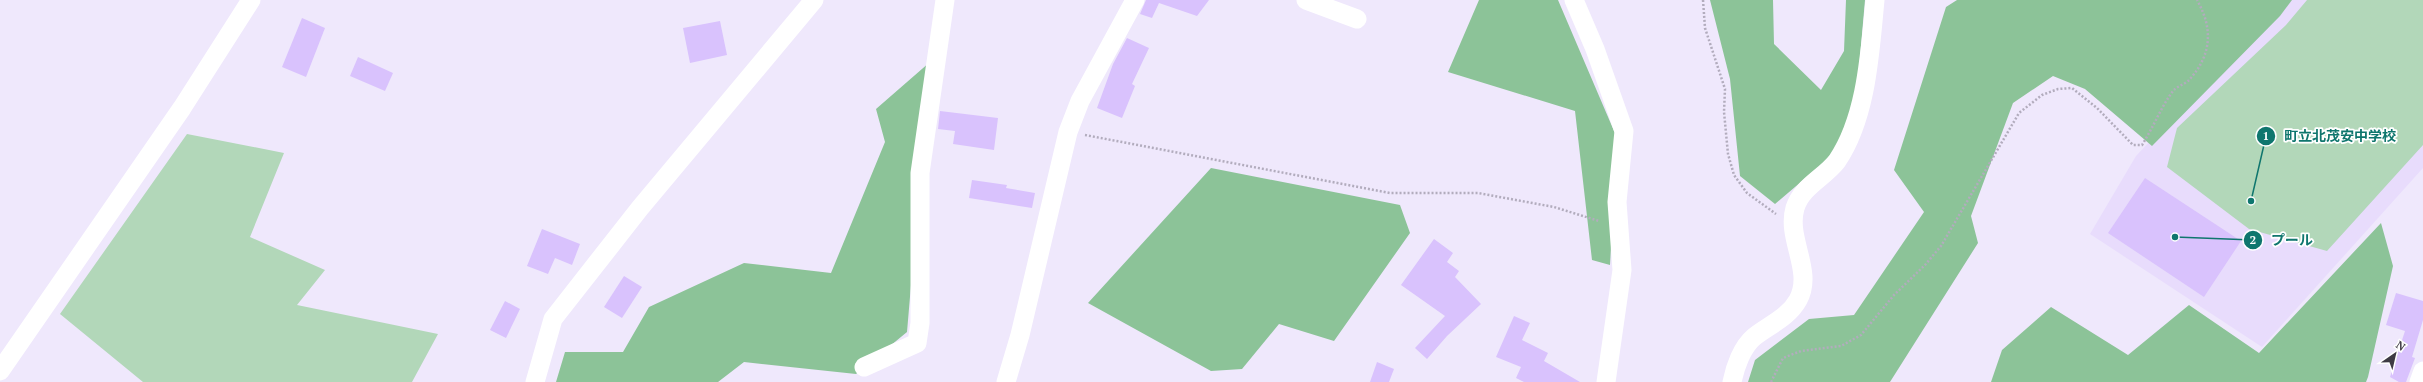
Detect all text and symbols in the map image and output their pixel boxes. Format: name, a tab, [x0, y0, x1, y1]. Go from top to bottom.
callout: 町立北茂安中学校	[2256, 123, 2404, 149]
text: 町立北茂安中学校	[2284, 126, 2396, 145]
text: 1	[2263, 128, 2269, 143]
callout: プール	[2243, 227, 2321, 253]
text: プール	[2271, 230, 2313, 249]
text: 2	[2250, 232, 2257, 247]
north arrow	[2375, 334, 2415, 374]
text: N	[2393, 338, 2409, 354]

